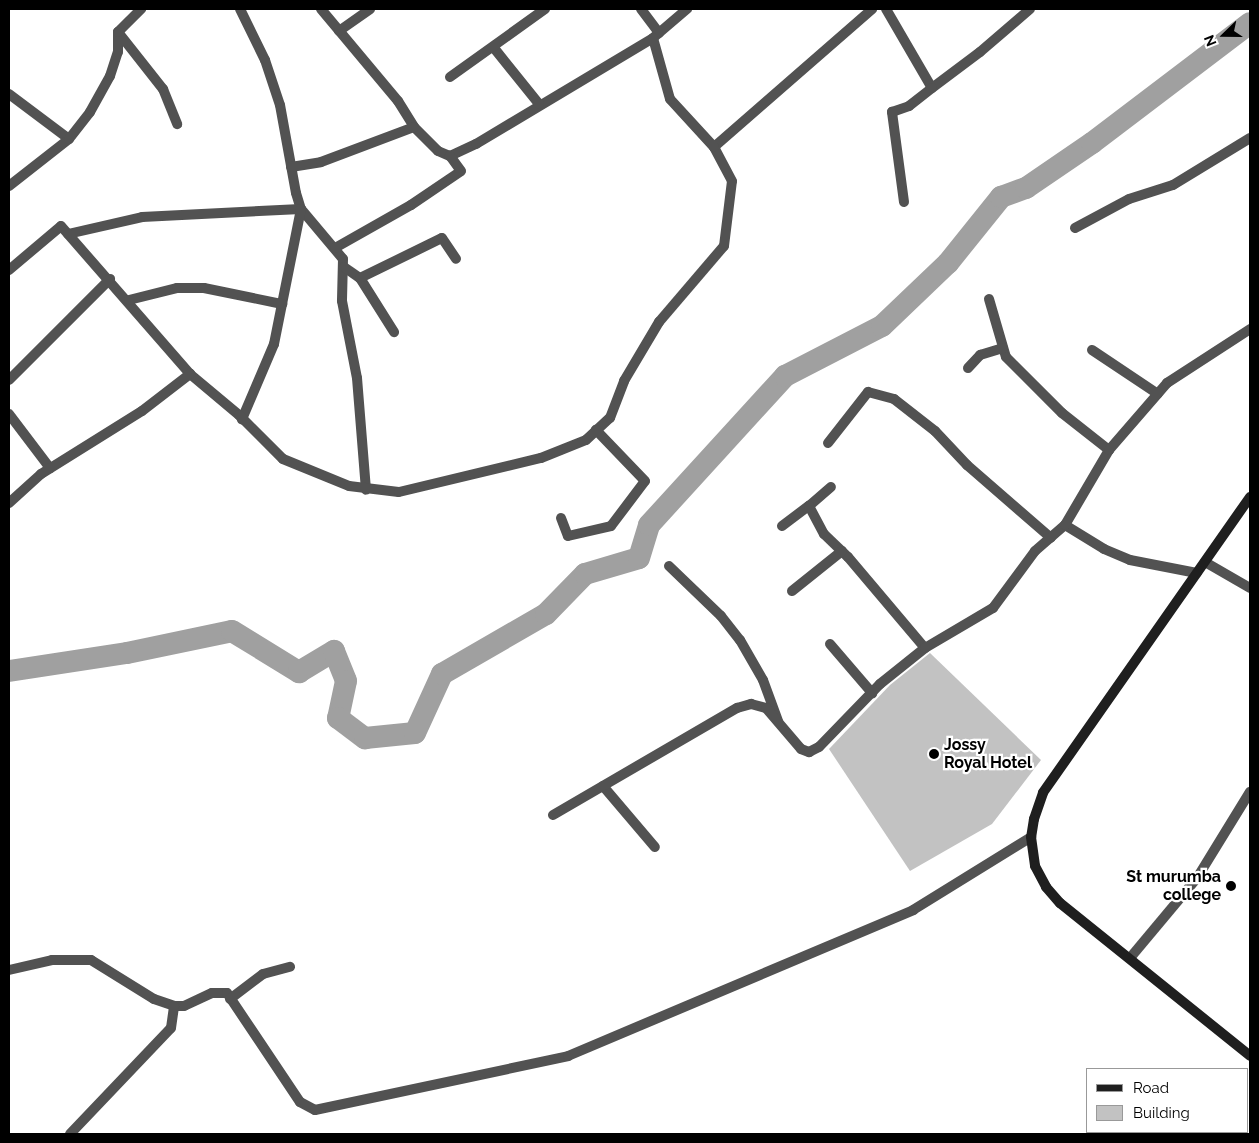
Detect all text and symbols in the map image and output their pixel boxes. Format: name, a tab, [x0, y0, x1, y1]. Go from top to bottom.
north arrow	[1199, 10, 1249, 60]
text: N	[1201, 33, 1220, 49]
place label: Jossy Royal Hotel	[944, 735, 1032, 773]
marker: Jossy Royal Hotel	[928, 748, 940, 760]
place label: St murumba college	[1126, 867, 1221, 905]
marker: St murumba college	[1225, 880, 1237, 892]
legend	[1086, 1068, 1249, 1133]
text: Road	[1133, 1079, 1169, 1097]
text: Building	[1133, 1104, 1190, 1122]

